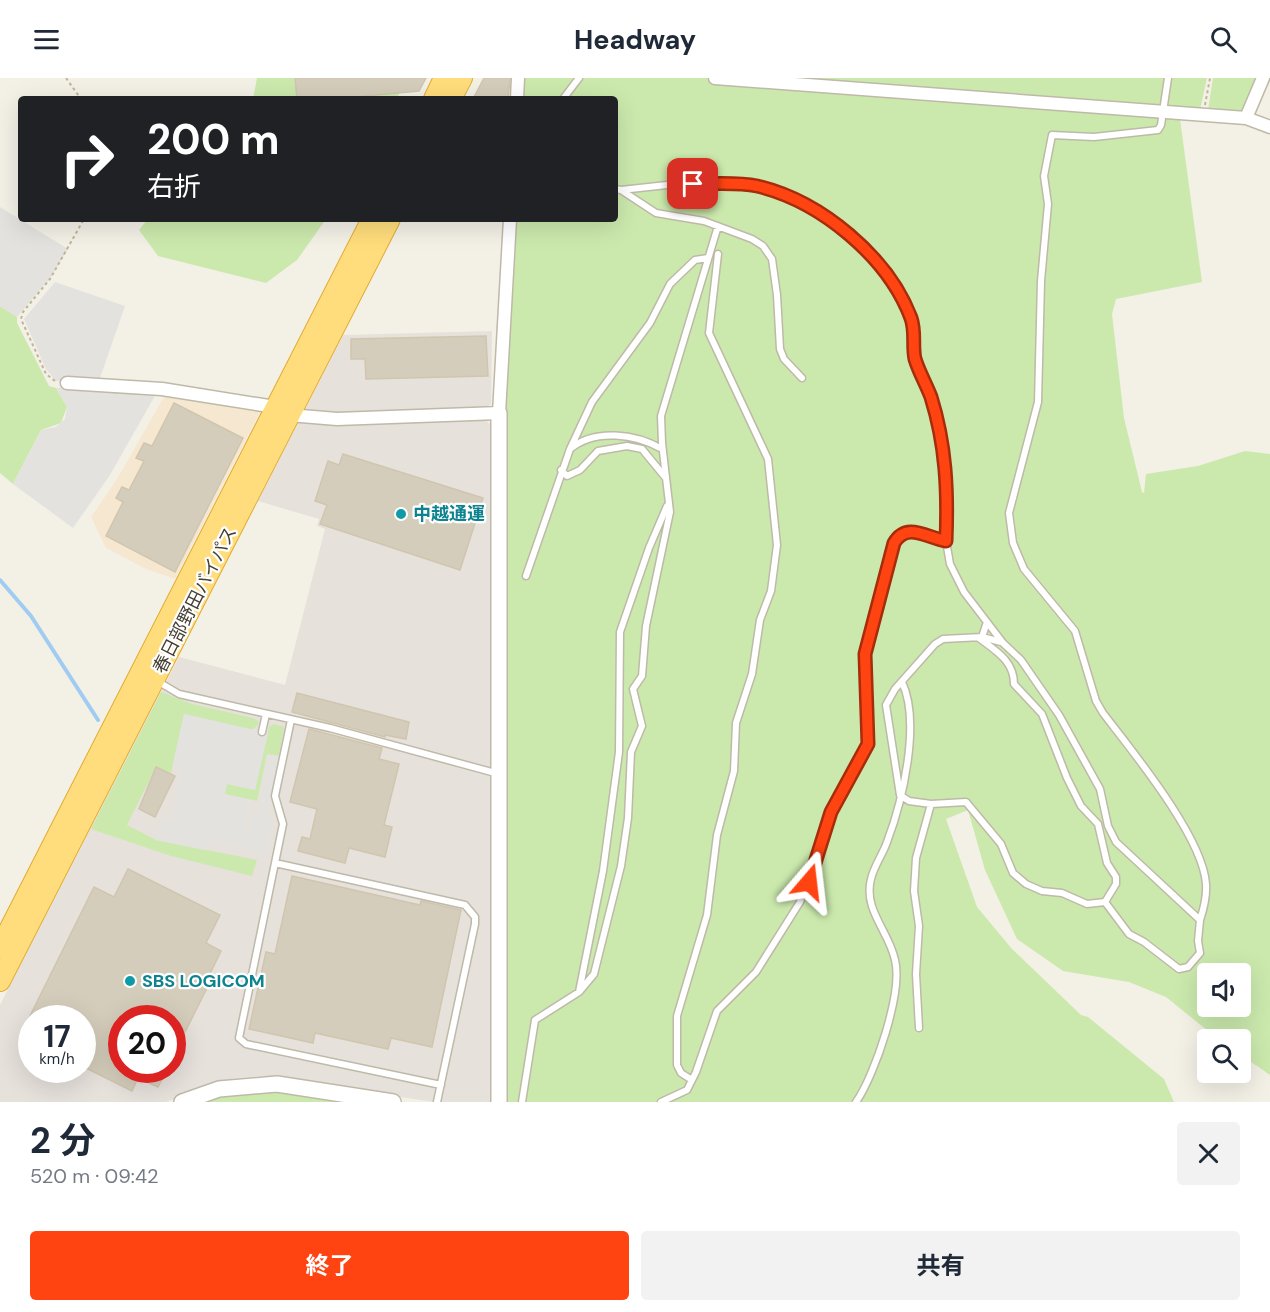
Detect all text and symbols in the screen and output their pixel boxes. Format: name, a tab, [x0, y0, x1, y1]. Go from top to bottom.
text: Headway	[574, 22, 696, 57]
icon: menu	[30, 23, 63, 56]
icon: search	[1207, 23, 1240, 56]
text: 200 m	[147, 112, 280, 167]
icon: right	[48, 120, 126, 198]
pin	[667, 158, 718, 209]
icon: arrive	[676, 167, 709, 200]
text: 右折	[147, 169, 201, 204]
place label: 中越通運	[413, 502, 485, 526]
marker: 中越通運	[394, 507, 408, 521]
street label: 春日部野田バイパス	[148, 523, 242, 677]
position arrow	[777, 850, 841, 914]
map controls	[1197, 963, 1251, 1083]
button: sound	[1197, 963, 1251, 1017]
place label: SBS LOGICOM	[142, 969, 265, 993]
marker: SBS LOGICOM	[123, 974, 137, 988]
speed limit sign: 20	[108, 1005, 186, 1083]
text: 17	[43, 1017, 71, 1056]
button: search	[1197, 1029, 1251, 1083]
text: km/h	[39, 1049, 75, 1069]
text: 2 分	[30, 1117, 95, 1164]
button: close	[1177, 1122, 1240, 1185]
text: 520 m · 09:42	[30, 1163, 159, 1189]
button: 終了	[30, 1231, 629, 1300]
button: 共有	[641, 1231, 1240, 1300]

